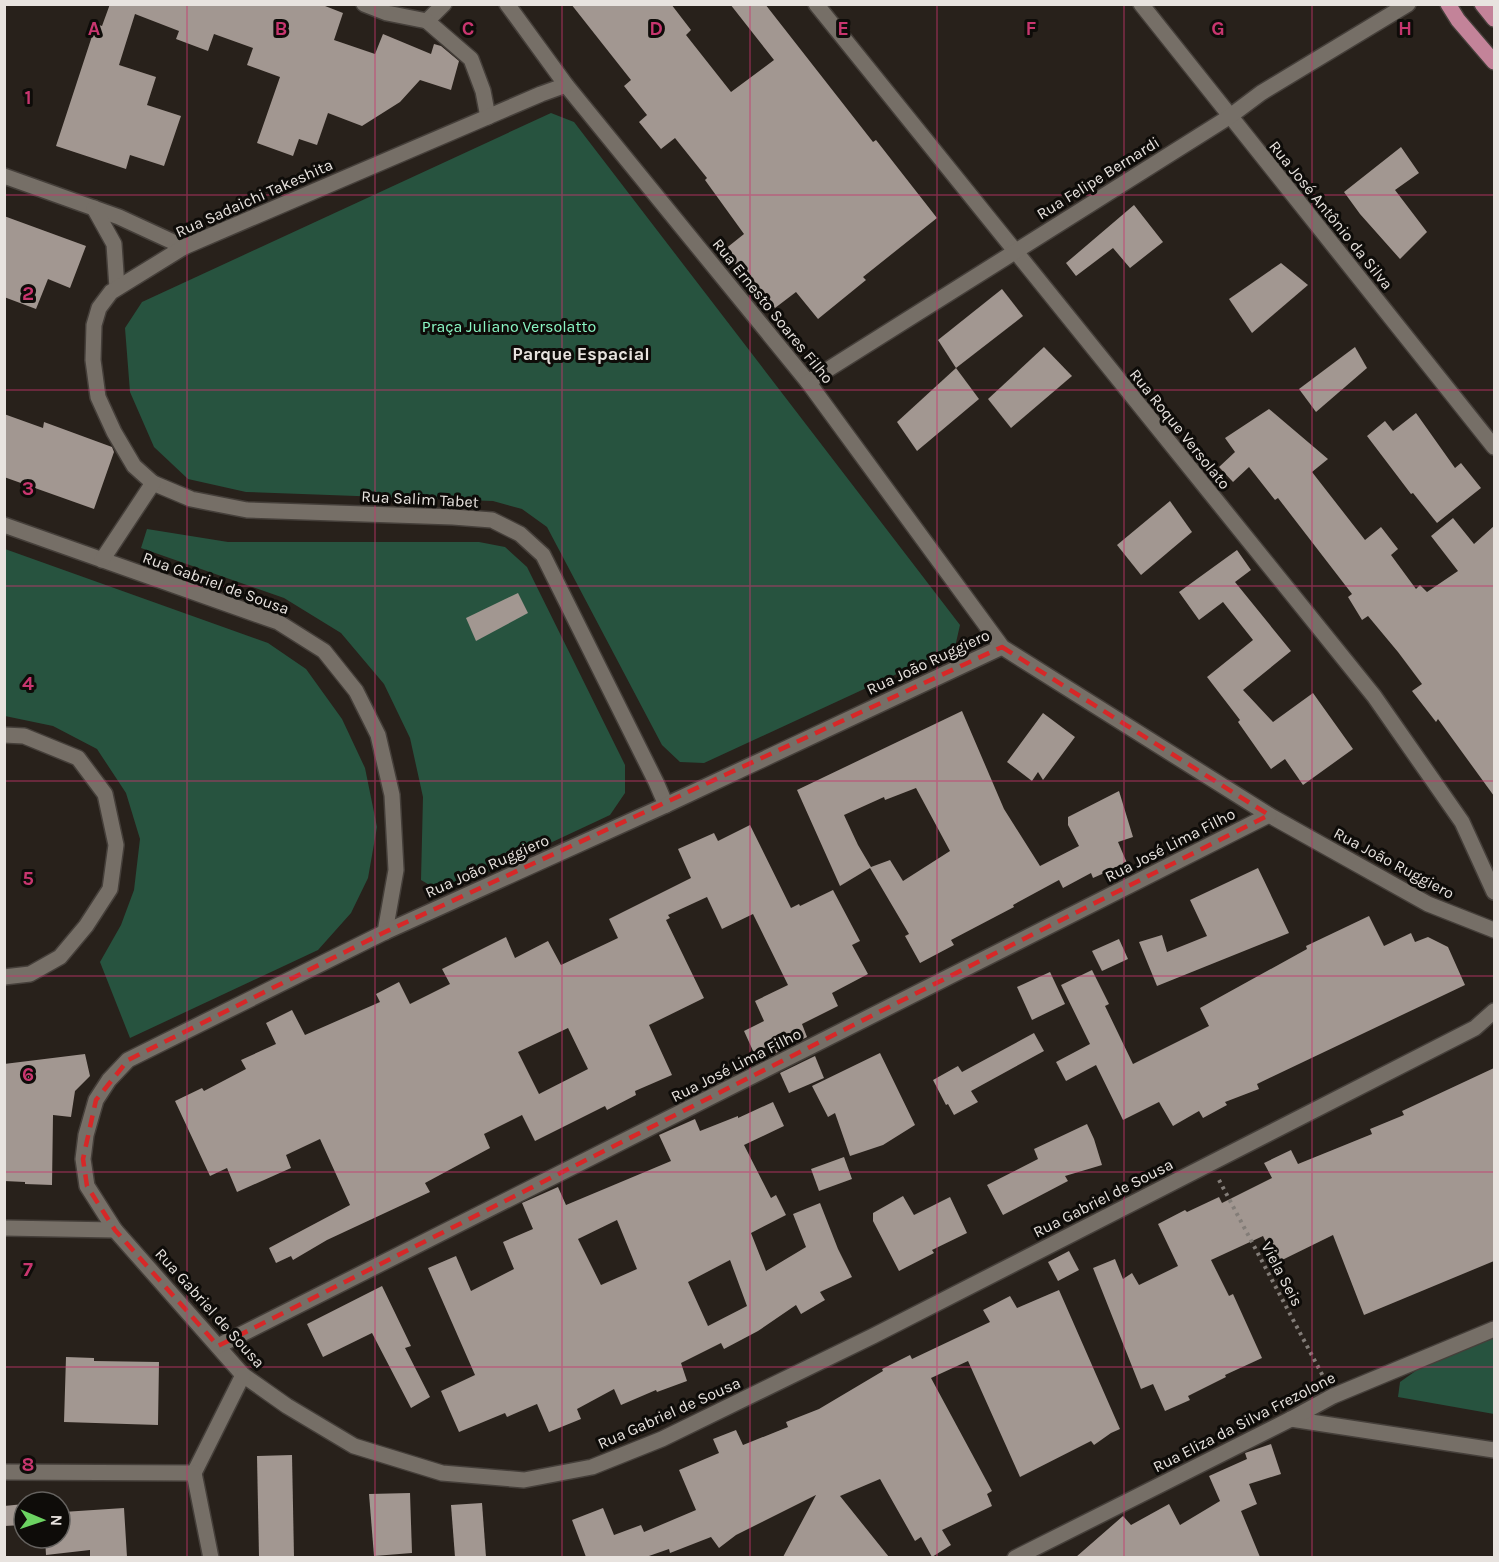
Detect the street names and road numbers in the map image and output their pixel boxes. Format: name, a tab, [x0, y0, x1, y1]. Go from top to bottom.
street label: Rua Felipe Bernardi	[1033, 133, 1163, 223]
street label: Rua José Antônio da Silva	[1265, 137, 1397, 293]
street label: Rua Sadaichi Takeshita	[172, 155, 336, 241]
street label: Rua Ernesto Soares Filho	[709, 235, 837, 387]
street label: Rua Roque Versolato	[1126, 365, 1234, 493]
street label: Rua Salim Tabet	[361, 486, 479, 512]
street label: Rua Gabriel de Sousa	[140, 548, 292, 618]
street label: Rua João Ruggiero	[863, 625, 993, 699]
street label: Rua José Lima Filho	[1102, 804, 1238, 886]
street label: Rua João Ruggiero	[1331, 823, 1457, 903]
street label: Rua João Ruggiero	[422, 830, 552, 902]
street label: Rua José Lima Filho	[668, 1024, 804, 1106]
street label: Rua Gabriel de Sousa	[1030, 1154, 1176, 1242]
street label: Viela Seis	[1257, 1239, 1307, 1309]
street label: Rua Gabriel de Sousa	[151, 1244, 269, 1372]
street label: Rua Eliza da Silva Frezolone	[1150, 1368, 1338, 1476]
street label: Rua Gabriel de Sousa	[595, 1373, 743, 1453]

